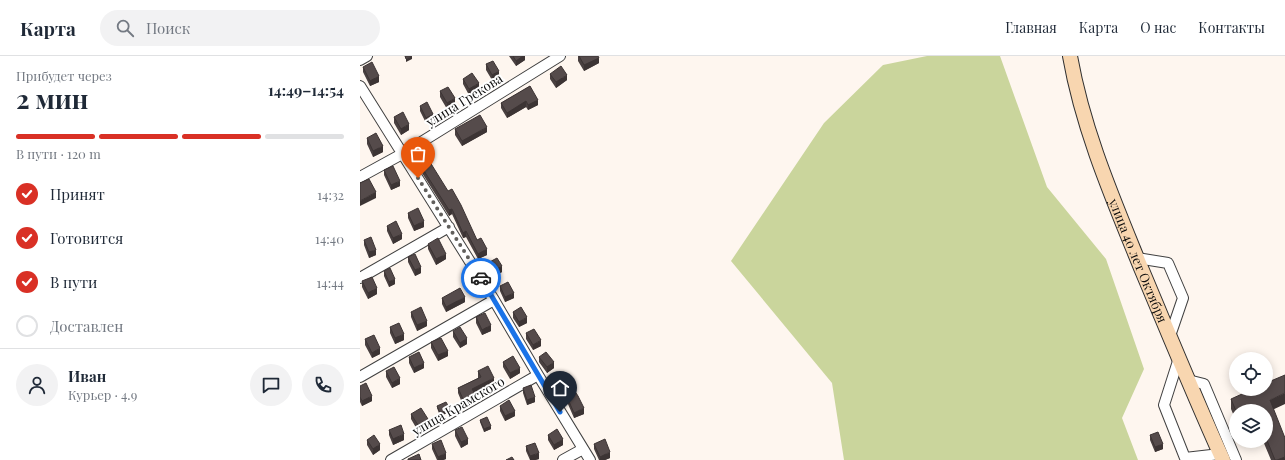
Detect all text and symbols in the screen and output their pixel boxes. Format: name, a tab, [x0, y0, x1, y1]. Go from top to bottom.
search box	[100, 10, 380, 46]
text: Карта	[20, 15, 76, 41]
icon: search	[114, 17, 136, 39]
text: Поиск	[146, 18, 190, 38]
text: Главная	[1005, 18, 1057, 37]
text: Карта	[1079, 18, 1118, 37]
text: О нас	[1140, 18, 1176, 37]
text: Контакты	[1198, 18, 1265, 37]
text: Прибудет через	[16, 67, 112, 84]
street label: улица Грекова	[421, 69, 506, 130]
text: 14:49–14:54	[268, 80, 344, 100]
text: 2 мин	[16, 81, 88, 116]
pin	[401, 137, 435, 178]
icon: bag	[407, 143, 429, 165]
text: В пути · 120 m	[16, 145, 101, 162]
icon: check	[16, 183, 38, 205]
text: Принят	[50, 184, 105, 204]
text: 14:32	[317, 186, 344, 203]
street label: улица 40 лет Октября	[1105, 195, 1172, 325]
icon: check	[16, 227, 38, 249]
text: Готовится	[50, 228, 123, 248]
text: 14:40	[315, 230, 344, 247]
courier	[461, 258, 501, 298]
icon: car	[470, 267, 492, 289]
icon: check	[16, 271, 38, 293]
text: В пути	[50, 272, 98, 292]
text: 14:44	[316, 274, 344, 291]
text: Доставлен	[50, 316, 124, 336]
map controls	[1229, 352, 1273, 448]
button: locate	[1229, 352, 1273, 396]
button: person	[16, 364, 58, 406]
button: chat	[250, 364, 292, 406]
button: phone	[302, 364, 344, 406]
text: Иван	[68, 366, 106, 386]
pin	[543, 371, 577, 412]
street label: улица Крамского	[408, 372, 507, 439]
icon: home	[549, 377, 571, 399]
text: Курьер · 4.9	[68, 386, 137, 403]
button: layers	[1229, 404, 1273, 448]

